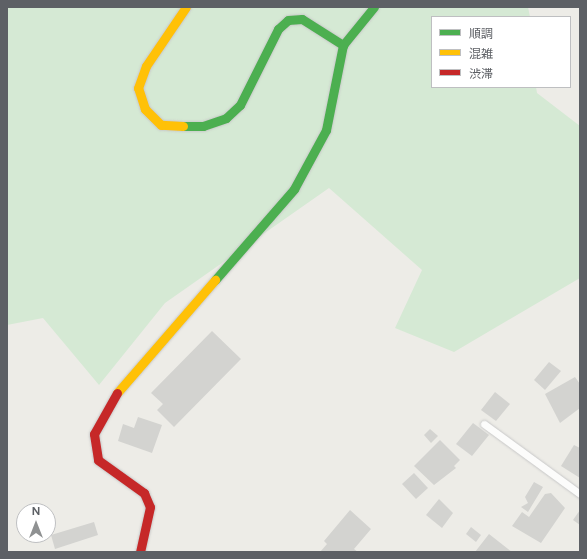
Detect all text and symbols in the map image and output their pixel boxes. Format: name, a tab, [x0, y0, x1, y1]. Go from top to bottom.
legend	[431, 16, 571, 88]
text: 順調	[469, 27, 493, 41]
text: 混雑	[469, 47, 493, 61]
text: 渋滞	[469, 67, 493, 81]
north arrow	[16, 503, 56, 543]
text: N	[32, 505, 40, 518]

